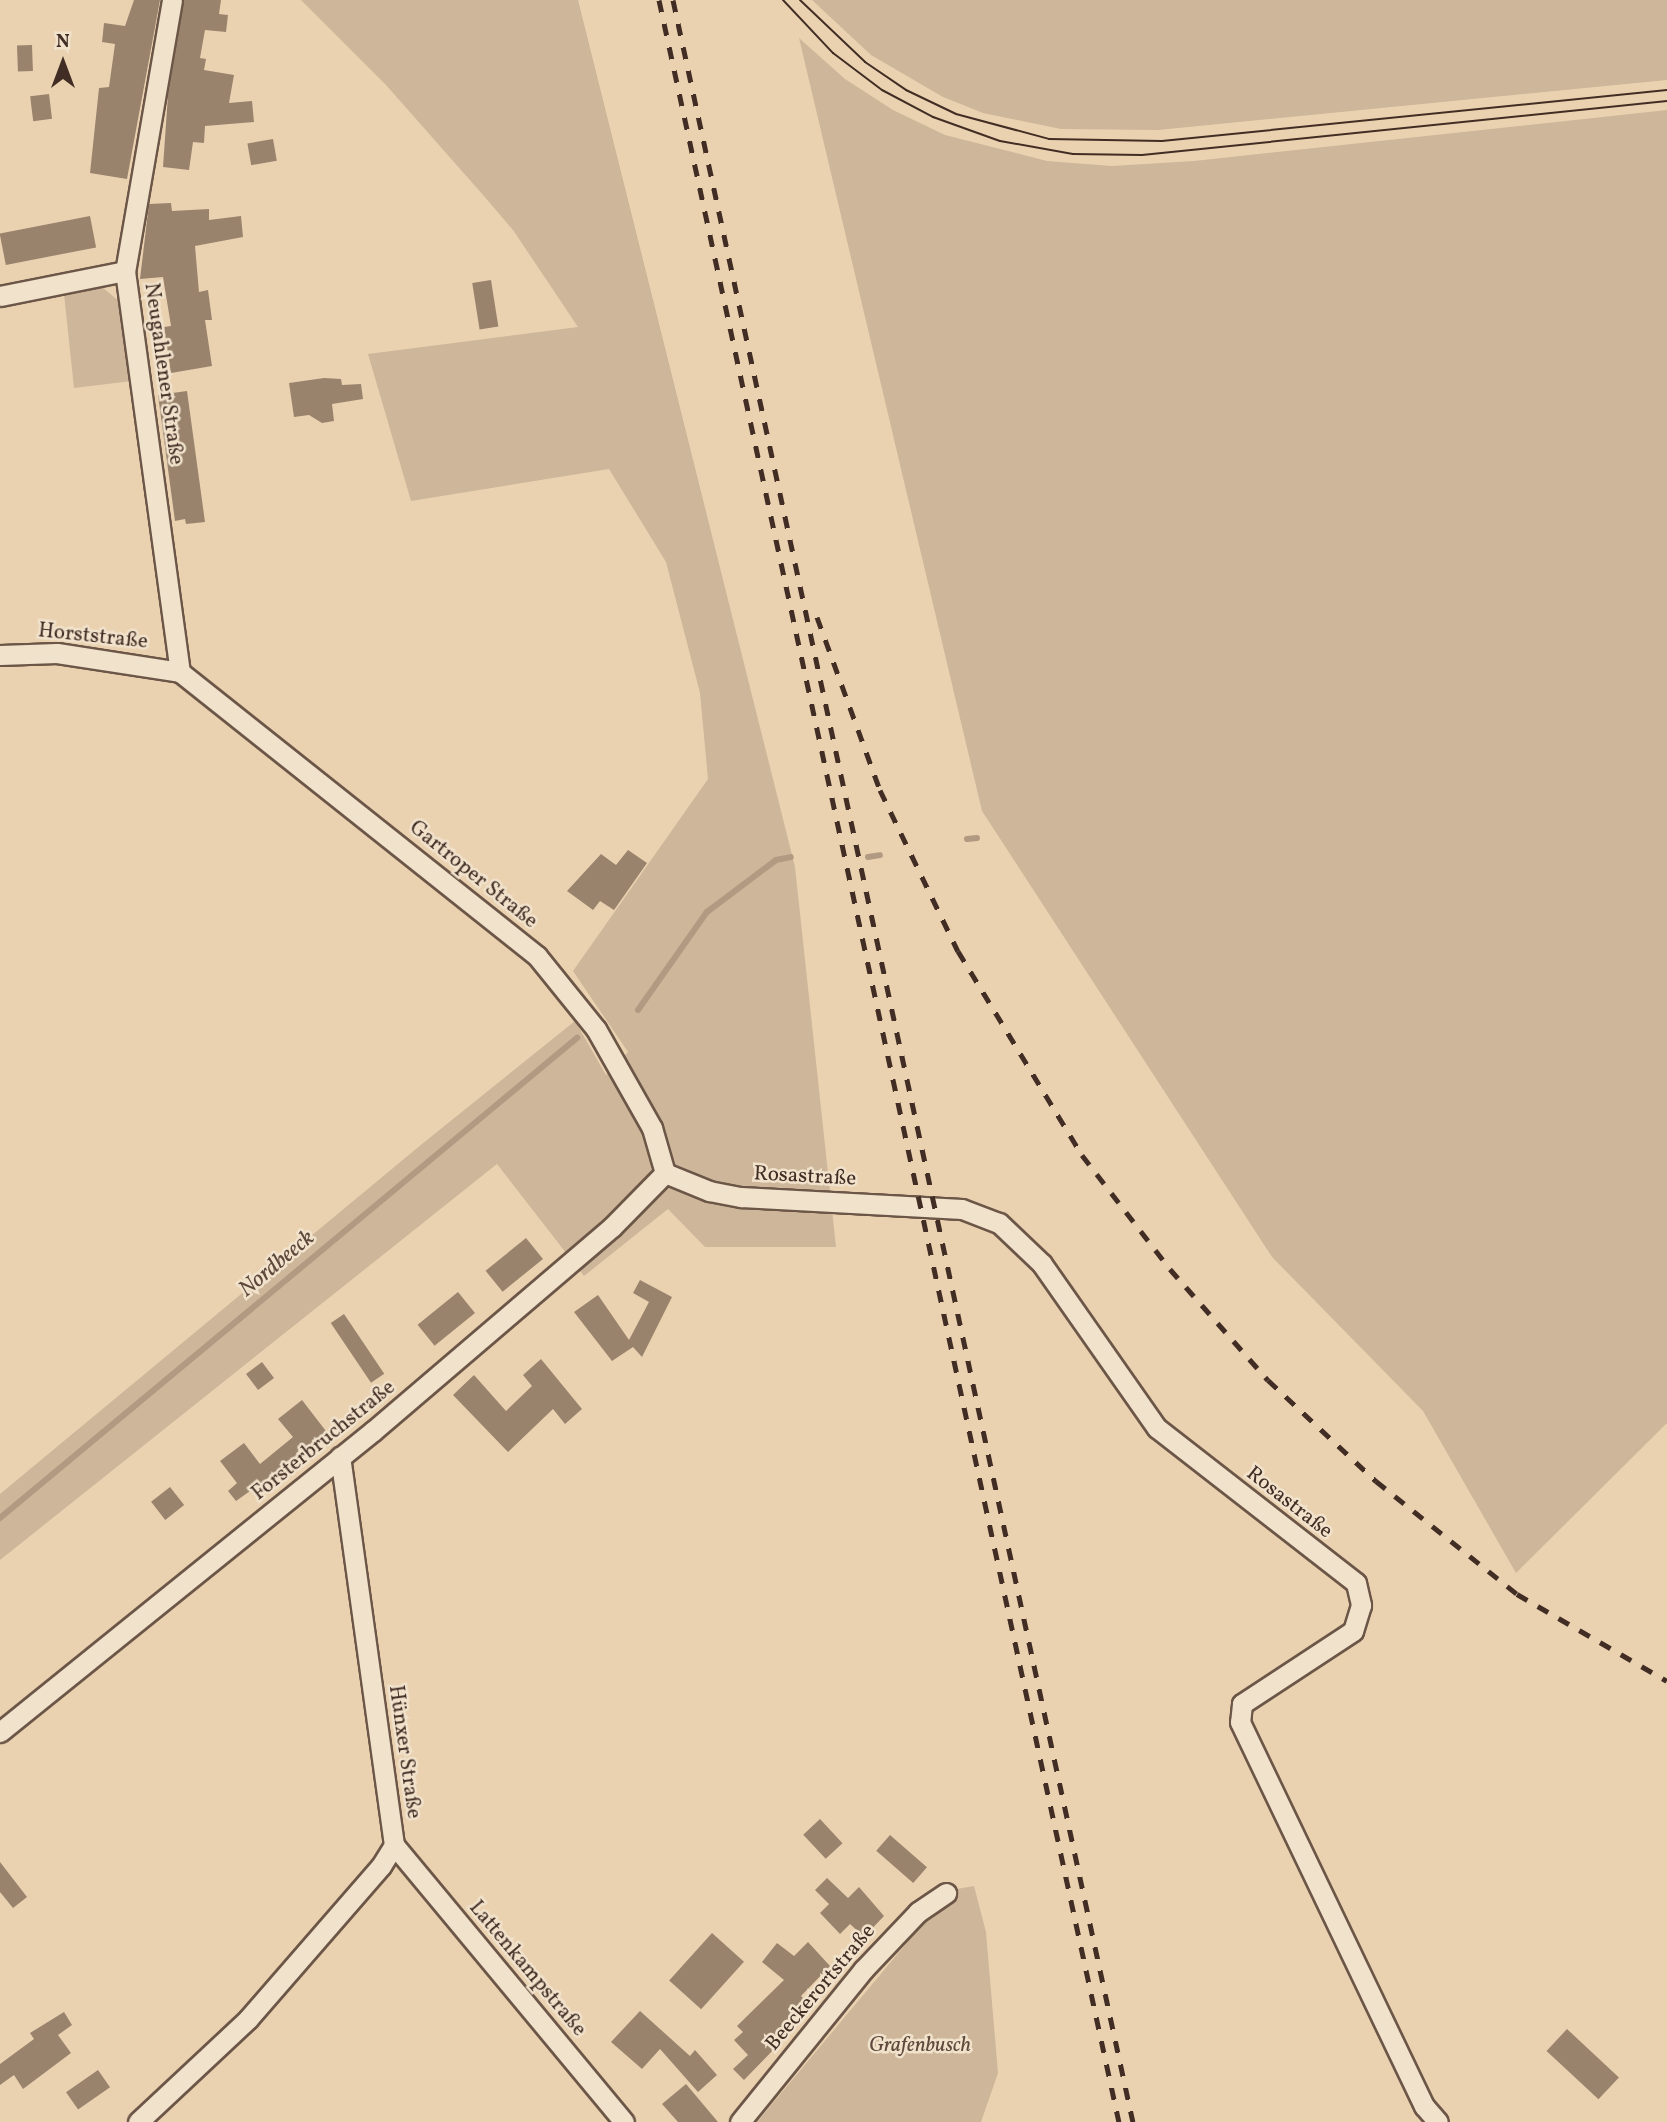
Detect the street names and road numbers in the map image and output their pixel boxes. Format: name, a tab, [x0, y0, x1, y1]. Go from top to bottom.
street label: Neugahlener Straße	[138, 281, 188, 467]
street label: Horststraße	[37, 619, 149, 655]
street label: Gartroper Straße	[404, 816, 542, 934]
street label: Rosastraße	[753, 1162, 857, 1192]
street label: Forsterbruchstraße	[247, 1375, 401, 1507]
street label: Rosastraße	[1241, 1461, 1337, 1545]
street label: Hünxer Straße	[382, 1684, 426, 1820]
street label: Lattenkampstraße	[463, 1896, 591, 2042]
street label: Beeckerortstraße	[761, 1920, 881, 2056]

